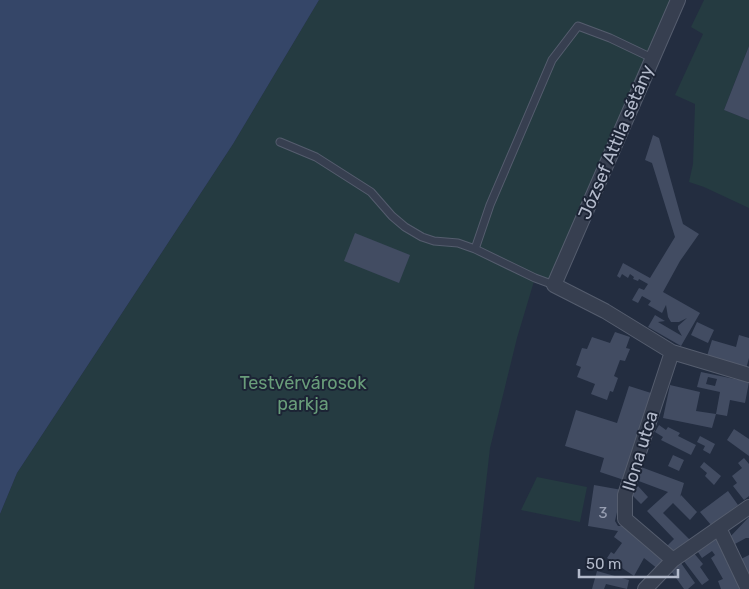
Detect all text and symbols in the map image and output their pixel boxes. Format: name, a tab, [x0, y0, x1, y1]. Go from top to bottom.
street label: József Attila sétány	[573, 61, 659, 223]
park label: Testvérvárosok parkja	[240, 372, 367, 415]
street label: Ilona utca	[617, 408, 663, 494]
house number: 3	[598, 504, 608, 522]
scale bar	[579, 546, 678, 578]
text: 50 m	[586, 555, 621, 573]

